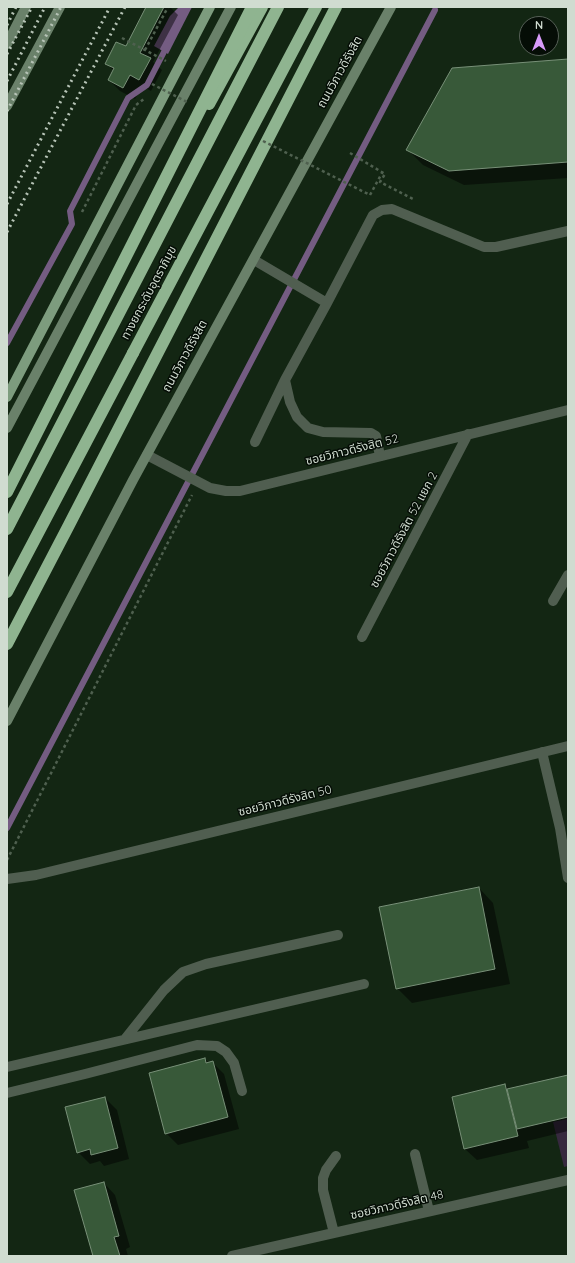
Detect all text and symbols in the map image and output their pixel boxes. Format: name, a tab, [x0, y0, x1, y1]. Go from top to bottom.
north arrow	[519, 16, 559, 56]
text: N	[535, 18, 543, 32]
street label: ถนนวิภาวดีรังสิต	[314, 34, 366, 110]
street label: ทางยกระดับอุตราภิมุข	[118, 244, 180, 342]
street label: ถนนวิภาวดีรังสิต	[159, 318, 211, 394]
street label: ซอยวิภาวดีรังสิต 52	[304, 431, 400, 469]
street label: ซอยวิภาวดีรังสิต 52 แยก 2	[367, 470, 441, 590]
street label: ซอยวิภาวดีรังสิต 50	[237, 782, 333, 820]
street label: ซอยวิภาวดีรังสิต 48	[349, 1187, 445, 1223]

